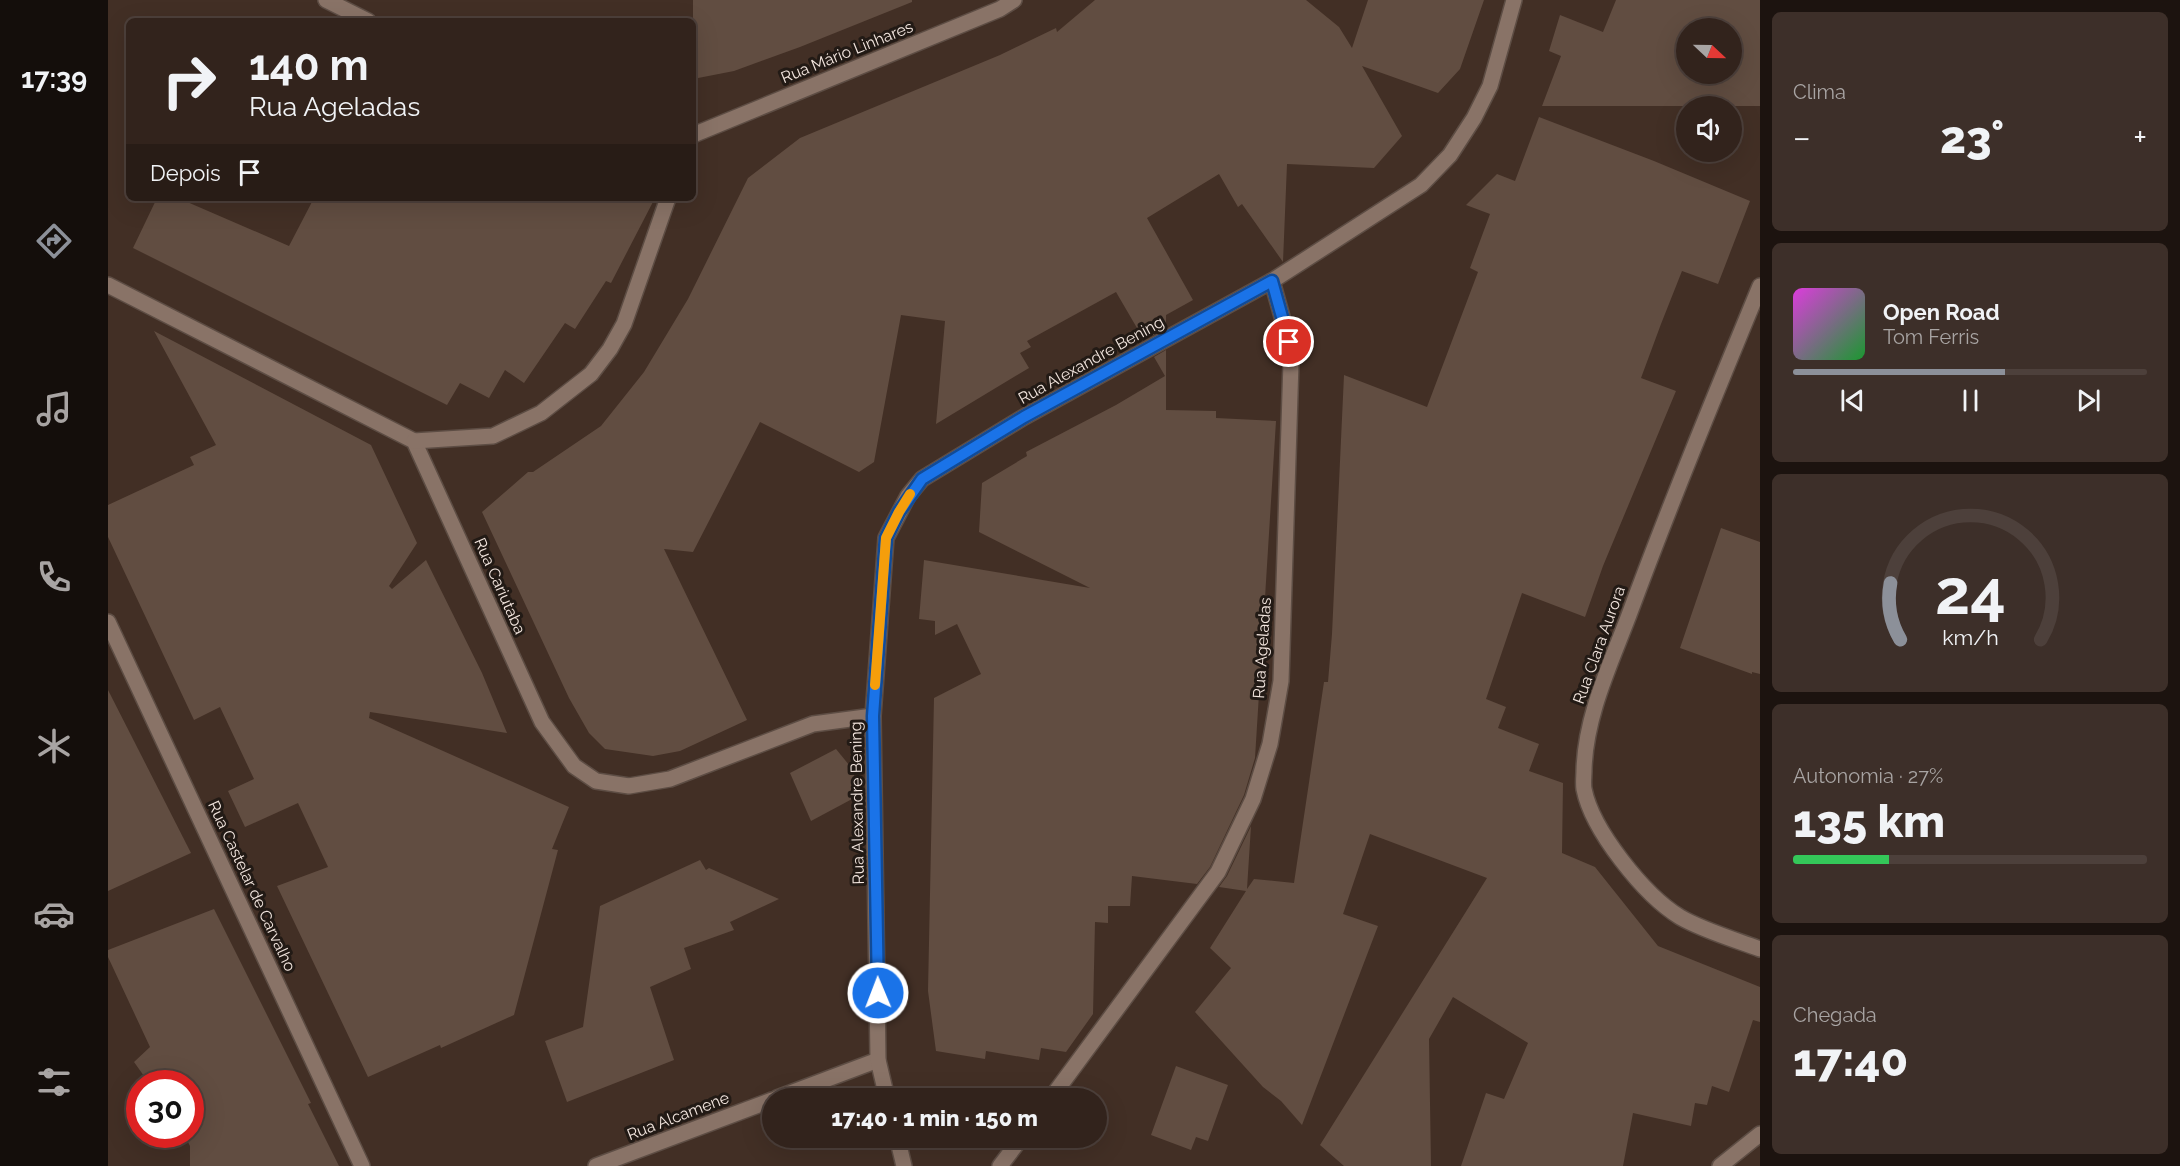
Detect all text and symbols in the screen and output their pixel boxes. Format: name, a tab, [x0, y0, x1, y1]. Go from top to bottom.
street label: Rua Mário Linhares	[778, 17, 916, 87]
north arrow	[1676, 18, 1742, 84]
map controls	[1676, 18, 1742, 162]
text: 140 m	[249, 41, 369, 90]
icon: right	[150, 42, 228, 120]
text: 17:39	[21, 63, 87, 94]
text: Clima	[1793, 80, 1846, 104]
text: Rua Ageladas	[249, 91, 420, 122]
button: sound	[1676, 96, 1742, 162]
text: 23°	[1940, 111, 2004, 164]
text: −	[1793, 118, 1811, 157]
text: +	[2133, 118, 2147, 157]
icon: arrive	[233, 156, 266, 189]
text: Depois	[150, 160, 221, 186]
icon: directions	[33, 220, 75, 262]
text: Open Road	[1883, 299, 2000, 325]
street label: Rua Alexandre Bening	[1015, 312, 1167, 408]
pin	[1263, 316, 1314, 367]
icon: arrive	[1272, 325, 1305, 358]
text: Tom Ferris	[1883, 325, 1979, 349]
icon: previous	[1836, 384, 1869, 417]
icon: pause	[1954, 384, 1987, 417]
icon: next	[2072, 384, 2105, 417]
icon: music	[33, 388, 75, 430]
street label: Rua Cariutaba	[470, 535, 530, 637]
text: 24	[1935, 555, 2005, 629]
icon: phone	[33, 556, 75, 598]
street label: Rua Clara Aurora	[1569, 584, 1629, 706]
street label: Rua Ageladas	[1249, 596, 1275, 699]
text: km/h	[1942, 625, 1998, 650]
street label: Rua Alexandre Bening	[846, 721, 868, 885]
icon: climate	[33, 725, 75, 767]
text: Autonomia · 27%	[1793, 764, 1943, 788]
text: 135 km	[1793, 795, 1945, 848]
street label: Rua Castelar de Carvalho	[204, 798, 300, 974]
icon: car	[33, 893, 75, 935]
position arrow	[846, 961, 910, 1025]
text: Chegada	[1793, 1003, 1877, 1027]
text: 17:40	[1793, 1034, 1908, 1087]
icon: filters	[33, 1061, 75, 1103]
speed limit sign: 30	[126, 1070, 204, 1148]
street label: Rua Alcamene	[624, 1088, 732, 1144]
text: 17:40 · 1 min · 150 m	[831, 1105, 1038, 1131]

